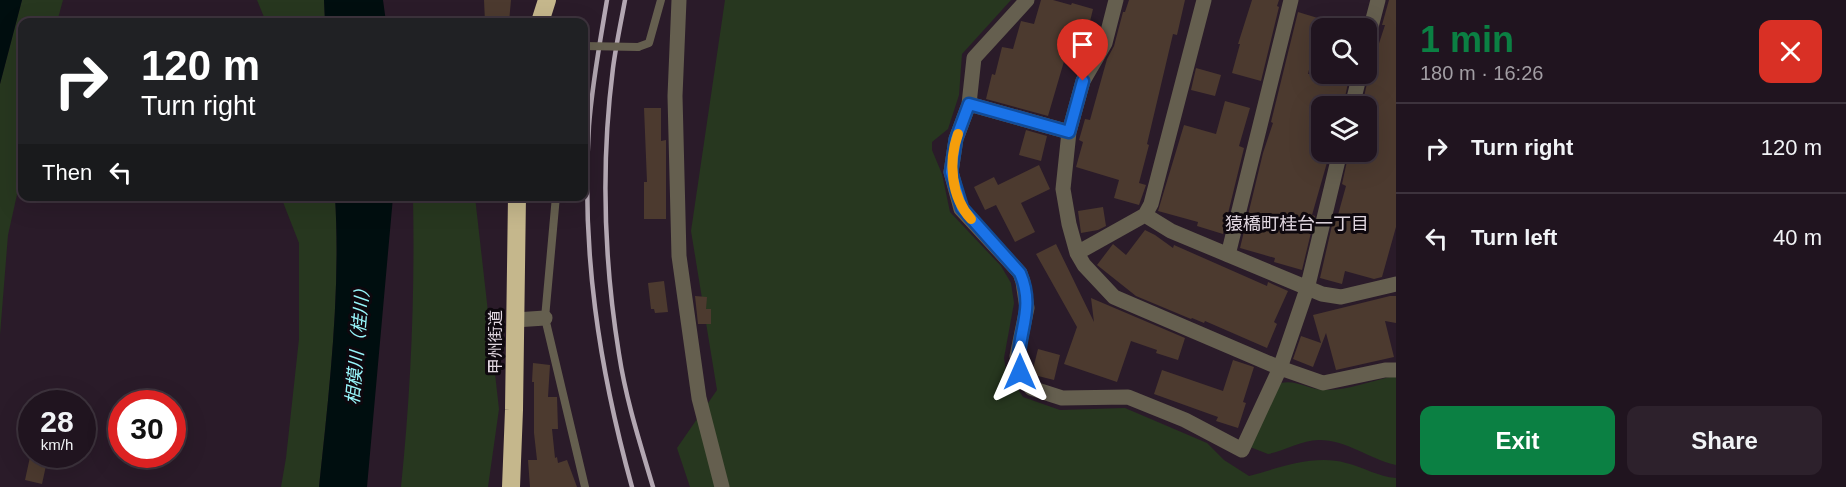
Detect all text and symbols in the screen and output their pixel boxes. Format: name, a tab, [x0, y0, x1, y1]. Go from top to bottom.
map controls	[1311, 18, 1377, 162]
button: search	[1311, 18, 1377, 84]
pin	[1057, 19, 1108, 81]
text: 1 min	[1420, 19, 1514, 60]
button: close	[1759, 20, 1822, 83]
icon: arrive	[1066, 28, 1099, 61]
icon: right	[42, 42, 120, 120]
text: 120 m	[141, 42, 260, 89]
text: 180 m · 16:26	[1420, 62, 1543, 84]
text: Turn right	[141, 91, 256, 121]
button: layers	[1311, 96, 1377, 162]
icon: right	[1420, 132, 1453, 165]
text: Turn right	[1471, 135, 1573, 160]
text: 120 m	[1761, 135, 1822, 160]
icon: left	[104, 156, 137, 189]
text: Then	[42, 160, 92, 185]
district label: 猿橋町桂台一丁目	[1225, 214, 1369, 234]
icon: left	[1420, 222, 1453, 255]
text: Turn left	[1471, 225, 1557, 250]
text: 40 m	[1773, 225, 1822, 250]
water label: 相模川（桂川）	[343, 278, 373, 406]
street label: 甲州街道	[487, 310, 504, 374]
position arrow	[988, 340, 1052, 404]
speed limit sign: 30	[108, 390, 186, 468]
text: 28	[40, 405, 74, 438]
button: Exit	[1420, 406, 1615, 475]
button: Share	[1627, 406, 1822, 475]
text: km/h	[41, 436, 73, 453]

